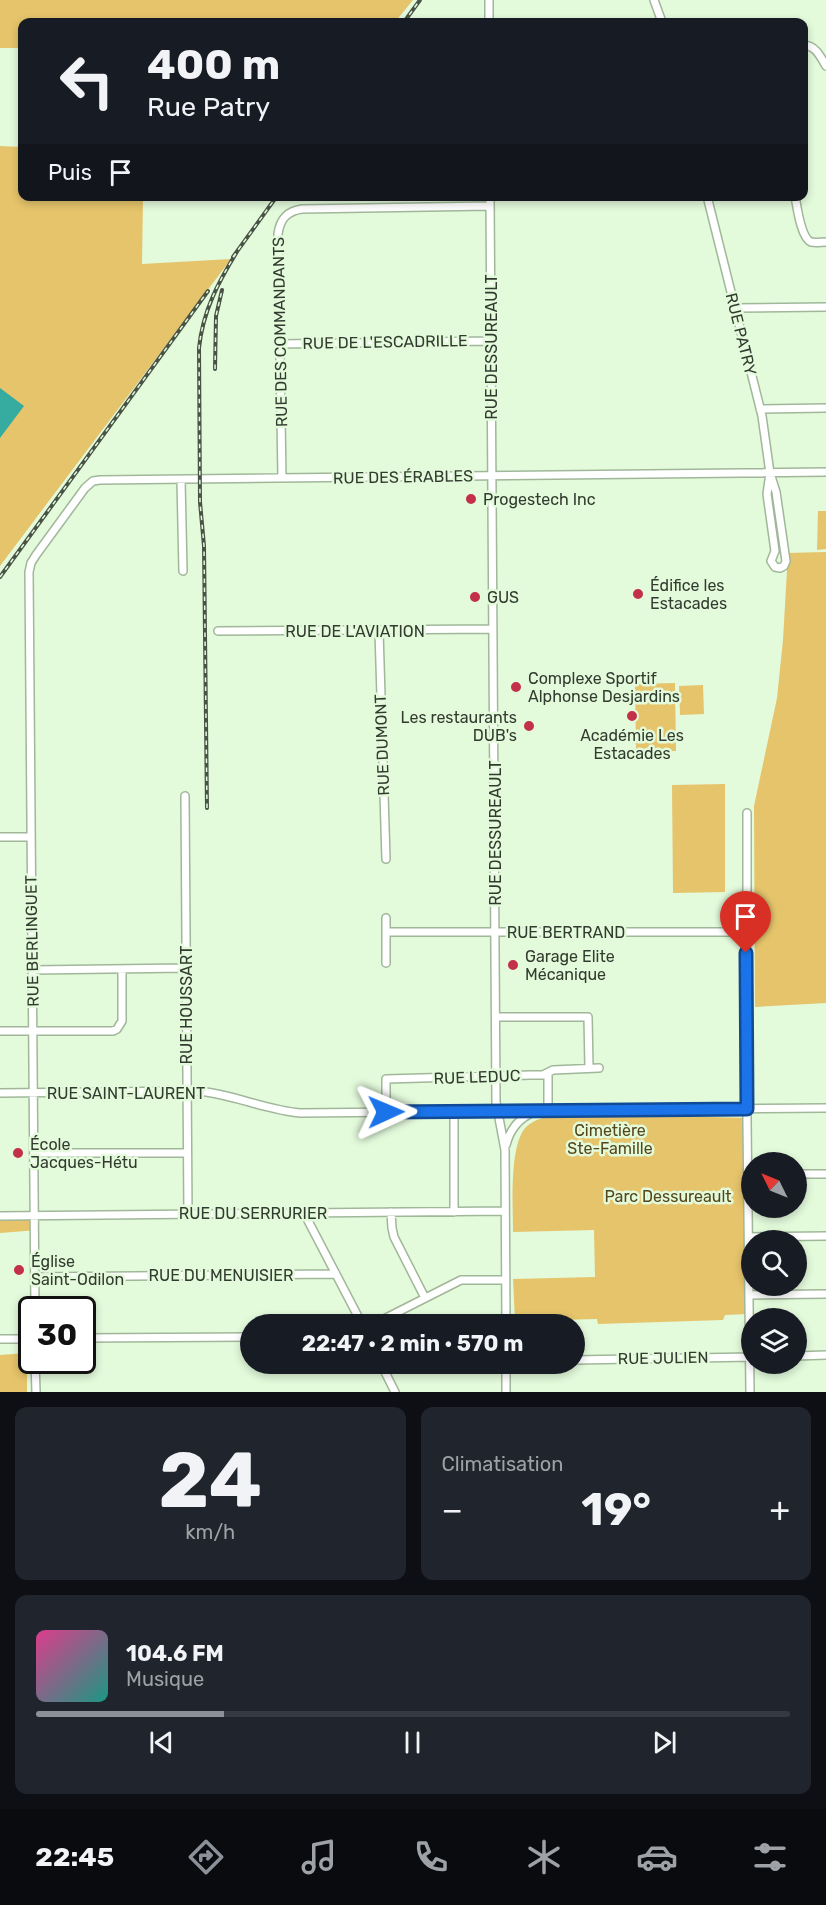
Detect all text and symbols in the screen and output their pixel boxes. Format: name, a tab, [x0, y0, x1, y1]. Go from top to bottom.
text: 400 m	[147, 40, 280, 90]
icon: left	[48, 42, 126, 120]
text: Rue Patry	[147, 91, 270, 123]
icon: arrive	[104, 156, 137, 189]
text: Puis	[48, 159, 92, 186]
street label: RUE DES COMMANDANTS	[269, 237, 291, 427]
street label: RUE DESSUREAULT	[482, 274, 501, 420]
street label: RUE PATRY	[722, 291, 760, 377]
street label: RUE DE L'ESCADRILLE	[302, 331, 468, 353]
street label: RUE DES ÉRABLES	[333, 466, 473, 488]
place label: Progestech Inc	[483, 490, 596, 509]
marker: Progestech Inc	[464, 492, 478, 506]
place label: Édifice les Estacades	[650, 576, 727, 613]
marker: Édifice les Estacades	[631, 587, 645, 601]
place label: GUS	[487, 588, 519, 607]
marker: GUS	[468, 590, 482, 604]
street label: RUE DE L'AVIATION	[285, 622, 425, 641]
place label: Complexe Sportif Alphonse Desjardins	[528, 669, 680, 706]
marker: Complexe Sportif Alphonse Desjardins	[509, 680, 523, 694]
street label: RUE DUMONT	[371, 694, 393, 796]
place label: Les restaurants DUB's	[401, 708, 517, 745]
marker: Académie Les Estacades	[625, 709, 639, 723]
marker: Les restaurants DUB's	[522, 719, 536, 733]
place label: Académie Les Estacades	[580, 726, 684, 763]
street label: RUE DESSUREAULT	[486, 760, 505, 906]
street label: RUE BERLINGUET	[21, 875, 43, 1007]
pin	[720, 891, 771, 953]
icon: arrive	[729, 900, 762, 933]
street label: RUE BERTRAND	[507, 923, 625, 942]
street label: RUE HOUSSART	[177, 946, 196, 1064]
place label: Garage Elite Mécanique	[525, 947, 615, 984]
marker: Garage Elite Mécanique	[506, 958, 520, 972]
street label: RUE LEDUC	[433, 1066, 521, 1088]
position arrow	[354, 1080, 418, 1144]
street label: RUE SAINT-LAURENT	[47, 1084, 205, 1103]
park label: Cimetière Ste-Famille	[567, 1121, 653, 1158]
place label: École Jacques-Hétu	[30, 1135, 138, 1172]
marker: École Jacques-Hétu	[11, 1146, 25, 1160]
north arrow	[741, 1152, 807, 1218]
map controls	[741, 1152, 807, 1374]
park label: Parc Dessureault	[604, 1187, 732, 1206]
street label: RUE DU SERRURIER	[179, 1204, 327, 1223]
button: search	[741, 1230, 807, 1296]
place label: Église Saint-Odilon	[31, 1252, 124, 1289]
marker: Église Saint-Odilon	[12, 1263, 26, 1277]
street label: RUE DU MENUISIER	[148, 1266, 294, 1285]
speed limit sign: 30	[18, 1296, 96, 1374]
button: layers	[741, 1308, 807, 1374]
text: 22:47 · 2 min · 570 m	[302, 1330, 523, 1357]
street label: RUE JULIEN	[617, 1348, 709, 1368]
text: 24	[158, 1434, 262, 1527]
text: Climatisation	[442, 1452, 563, 1476]
text: 19°	[581, 1483, 651, 1536]
text: −	[442, 1490, 463, 1529]
text: +	[769, 1490, 790, 1529]
text: km/h	[185, 1520, 235, 1544]
text: 104.6 FM	[126, 1640, 224, 1667]
text: Musique	[126, 1667, 204, 1691]
icon: previous	[145, 1726, 178, 1759]
icon: pause	[396, 1726, 429, 1759]
icon: next	[648, 1726, 681, 1759]
icon: directions	[185, 1836, 227, 1878]
icon: music	[298, 1836, 340, 1878]
icon: phone	[410, 1836, 452, 1878]
icon: climate	[523, 1836, 565, 1878]
icon: car	[636, 1836, 678, 1878]
icon: filters	[749, 1836, 791, 1878]
text: 22:45	[35, 1841, 114, 1873]

